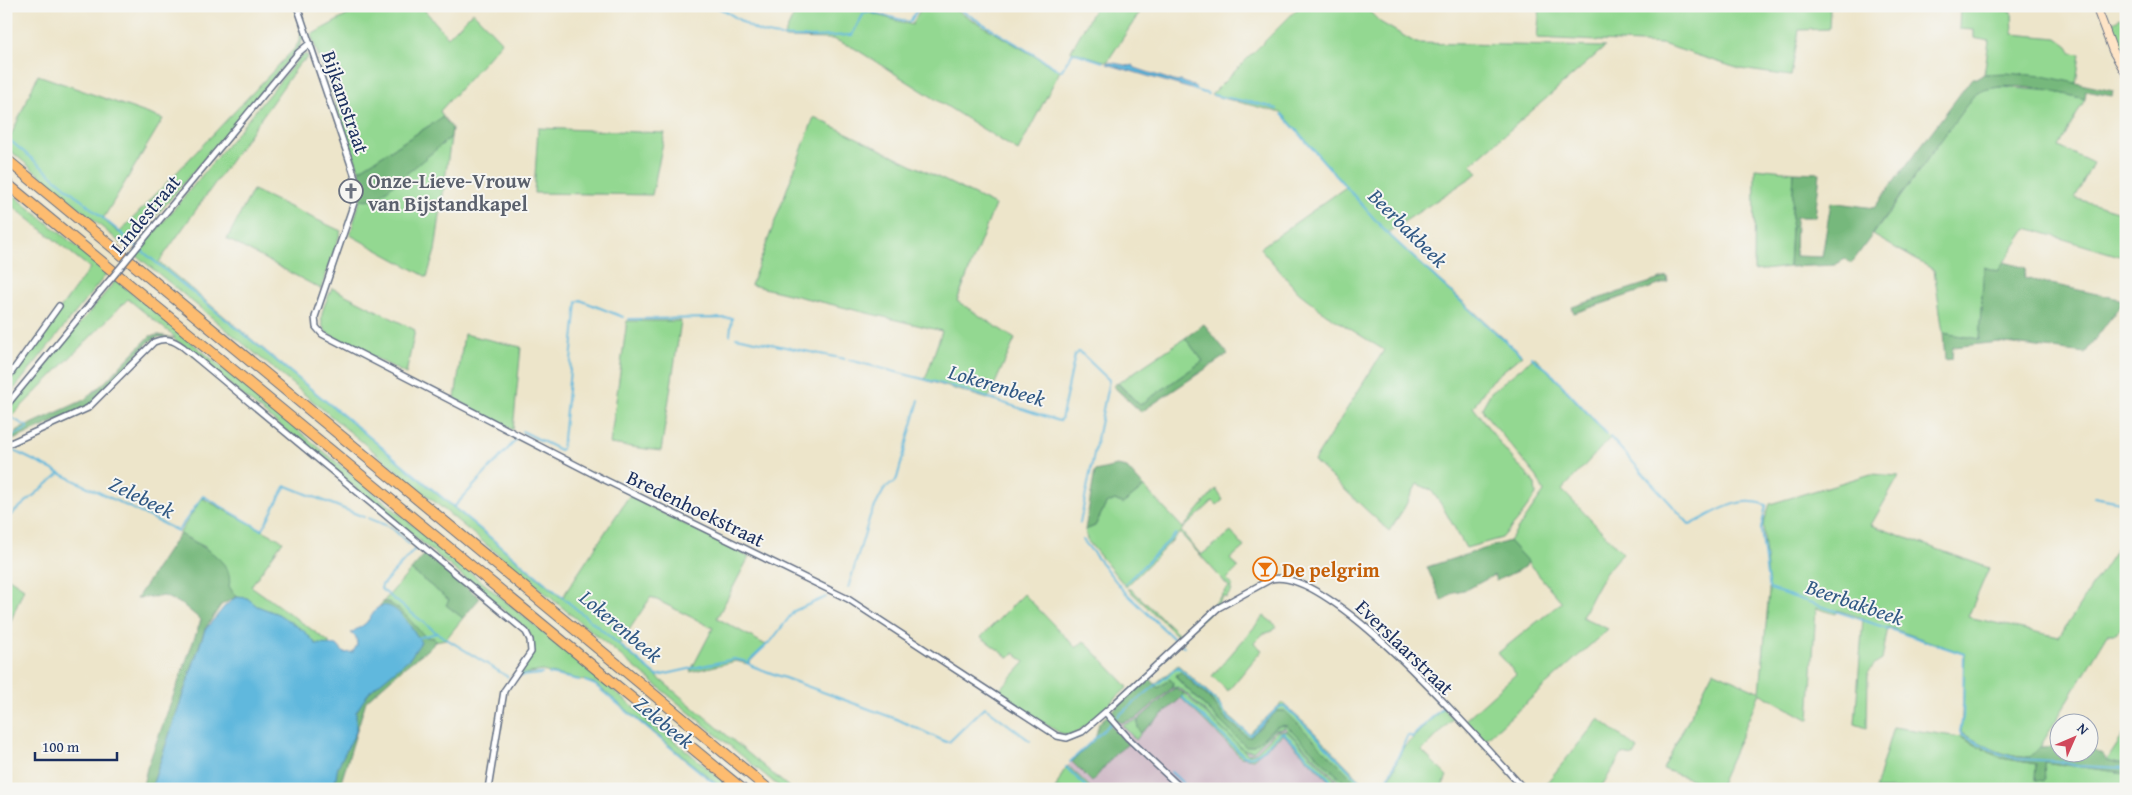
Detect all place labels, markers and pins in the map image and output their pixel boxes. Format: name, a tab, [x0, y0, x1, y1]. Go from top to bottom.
place label: Onze-Lieve-Vrouw van Bijstandkapel	[368, 166, 532, 218]
church icon: Onze-Lieve-Vrouw van Bijstandkapel	[338, 178, 364, 204]
place label: De pelgrim	[1282, 555, 1380, 584]
bar icon: De pelgrim	[1252, 556, 1278, 582]

